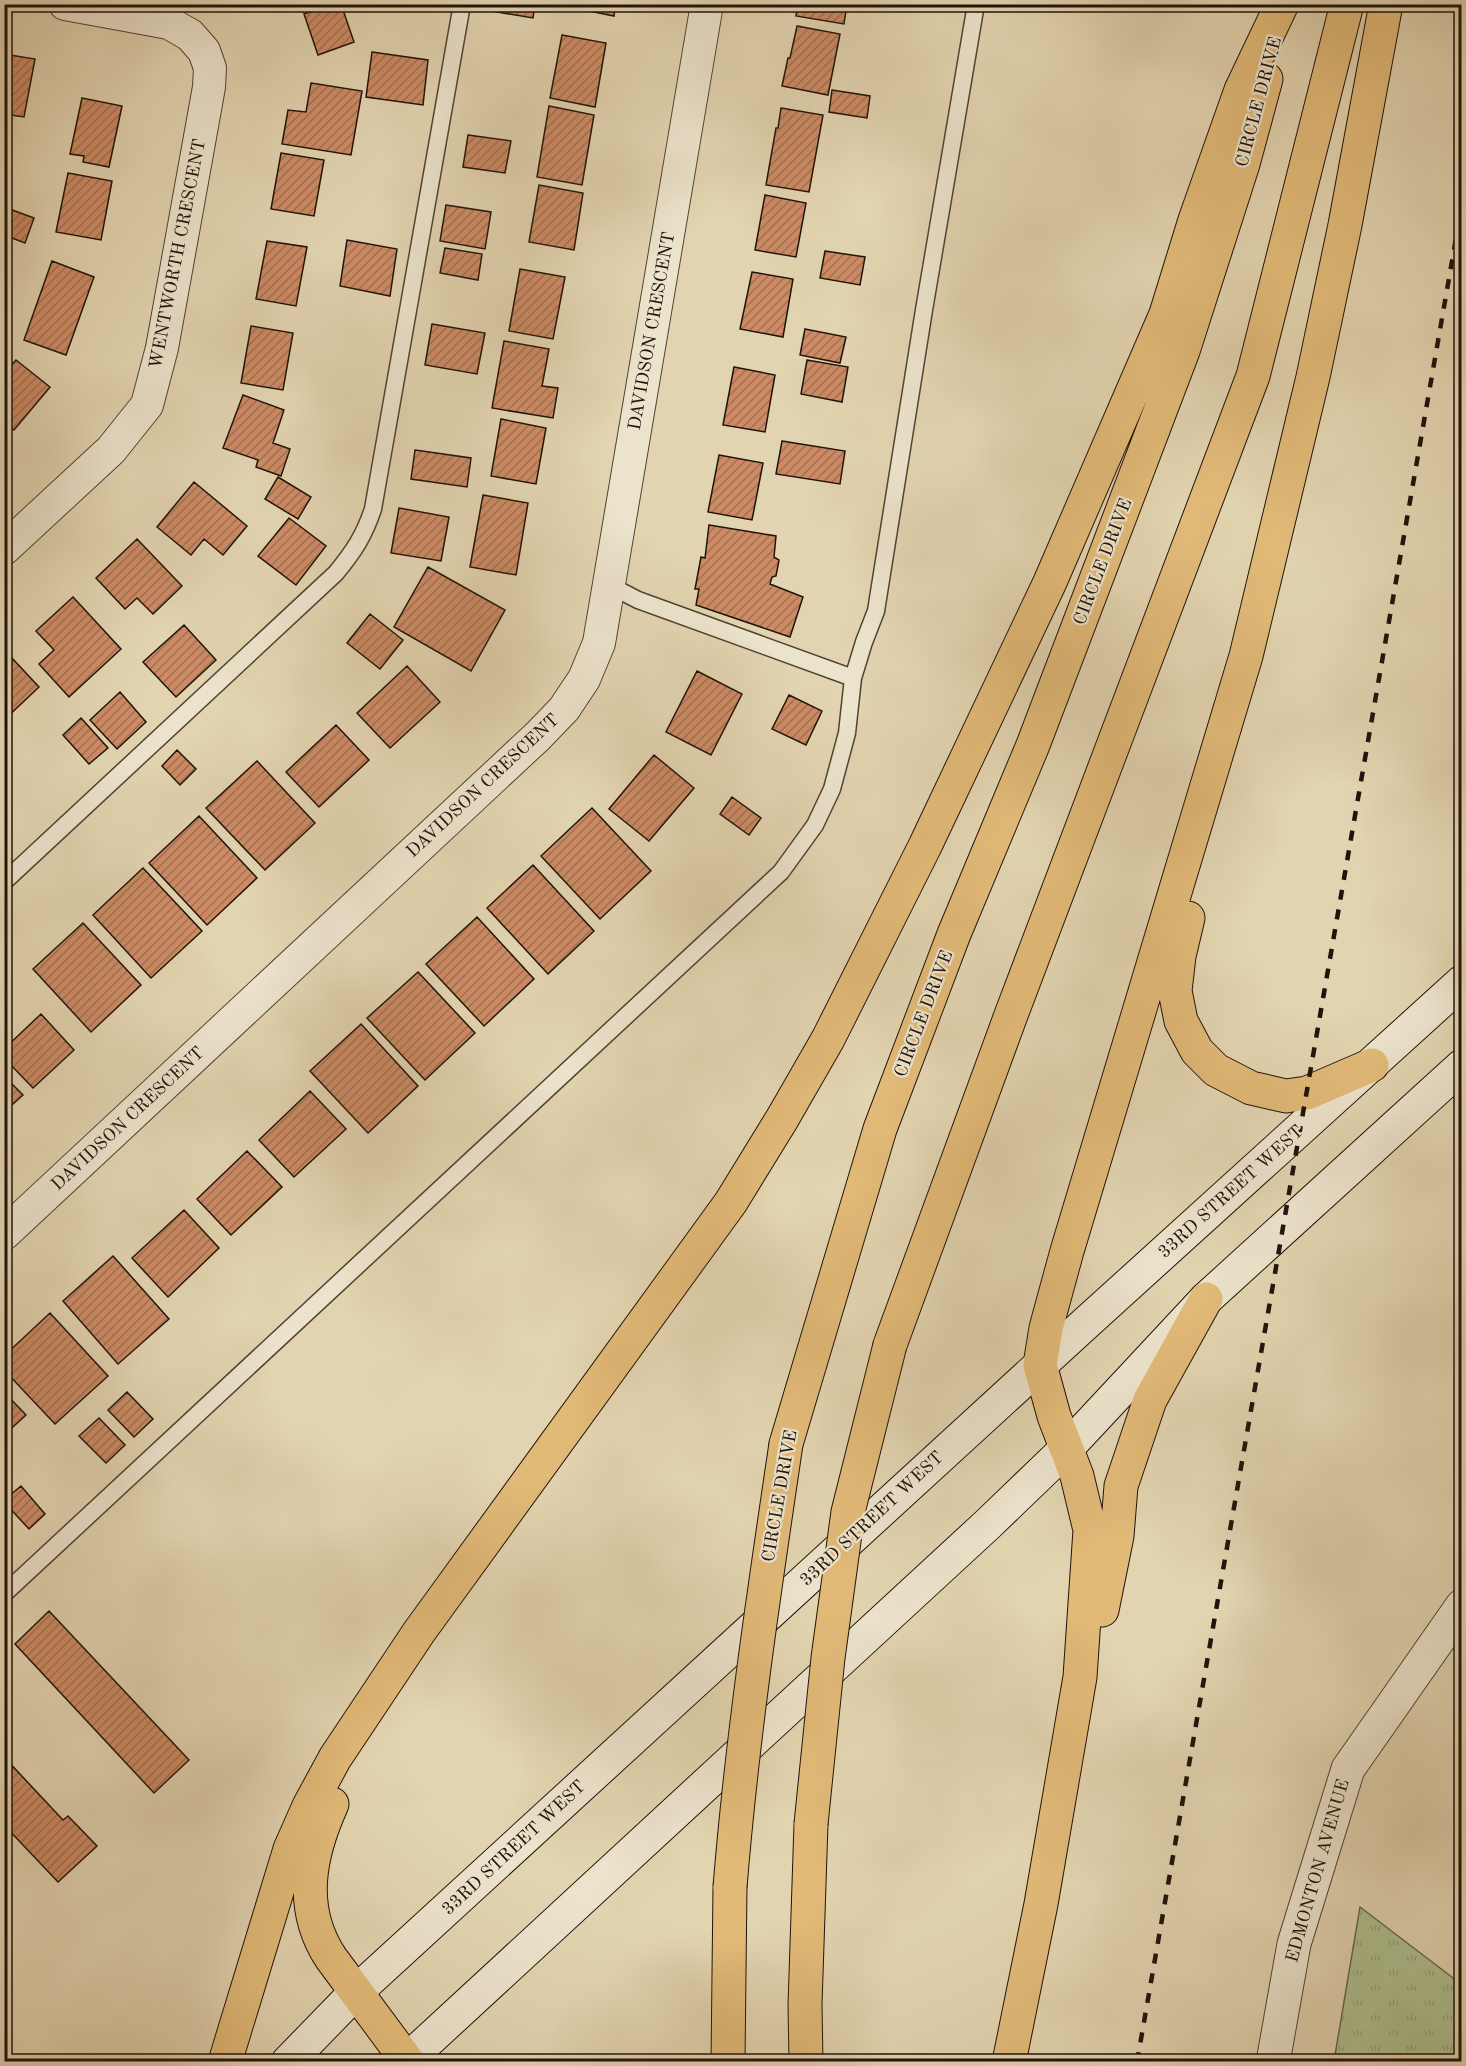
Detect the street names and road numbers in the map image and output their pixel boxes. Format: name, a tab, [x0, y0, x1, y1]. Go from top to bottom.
street label: CIRCLE DRIVE	[1233, 35, 1285, 169]
street label: WENTWORTH CRESCENT	[147, 138, 209, 370]
street label: DAVIDSON CRESCENT	[626, 230, 678, 432]
street label: CIRCLE DRIVE	[1071, 496, 1135, 628]
street label: DAVIDSON CRESCENT	[403, 711, 563, 861]
street label: CIRCLE DRIVE	[892, 948, 956, 1080]
street label: DAVIDSON CRESCENT	[48, 1044, 208, 1194]
street label: 33RD STREET WEST	[1155, 1122, 1307, 1262]
street label: CIRCLE DRIVE	[760, 1428, 800, 1564]
street label: 33RD STREET WEST	[797, 1448, 947, 1590]
street label: 33RD STREET WEST	[439, 1777, 589, 1919]
street label: EDMONTON AVENUE	[1283, 1777, 1353, 1965]

